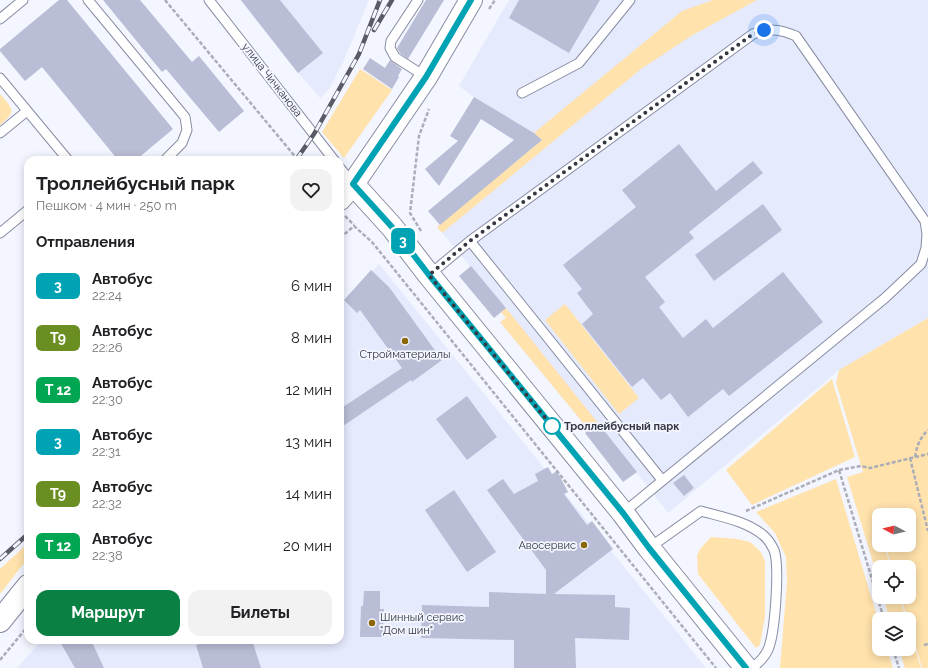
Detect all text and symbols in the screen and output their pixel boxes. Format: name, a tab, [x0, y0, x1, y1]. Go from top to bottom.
your location	[754, 20, 774, 40]
street label: улица Чичканова	[239, 41, 305, 119]
button: heart	[290, 169, 332, 211]
text: Троллейбусный парк	[36, 172, 235, 194]
text: Пешком · 4 мин · 250 m	[36, 198, 177, 213]
line badge: 3	[390, 228, 416, 254]
text: Отправления	[36, 233, 135, 251]
text: 3	[399, 233, 407, 249]
text: Автобус	[92, 270, 153, 288]
text: 6 мин	[291, 277, 332, 295]
text: 3	[54, 278, 62, 294]
text: 22:24	[92, 288, 122, 303]
text: Автобус	[92, 322, 153, 340]
text: 8 мин	[291, 329, 332, 347]
text: Т9	[50, 330, 66, 346]
marker: Стройматериалы	[400, 336, 410, 346]
text: 22:26	[92, 340, 123, 355]
place label: Стройматериалы	[359, 348, 451, 361]
text: Автобус	[92, 374, 153, 392]
text: 12 мин	[286, 381, 332, 399]
text: Т 12	[45, 382, 71, 398]
text: 22:30	[92, 392, 123, 407]
marker: Троллейбусный парк	[543, 417, 561, 435]
place label: Троллейбусный парк	[564, 420, 680, 433]
text: Автобус	[92, 426, 153, 444]
text: 13 мин	[286, 433, 332, 451]
text: 3	[54, 434, 62, 450]
text: 22:31	[92, 444, 121, 459]
text: Автобус	[92, 478, 153, 496]
text: 14 мин	[285, 485, 332, 503]
text: Т9	[50, 486, 66, 502]
text: 22:32	[92, 496, 122, 511]
north arrow	[872, 508, 916, 552]
map controls	[872, 508, 916, 656]
text: Автобус	[92, 530, 153, 548]
text: 20 мин	[283, 537, 332, 555]
text: Т 12	[45, 538, 71, 554]
place label: Авосервис	[518, 539, 576, 552]
marker: Авосервис	[579, 540, 589, 550]
text: 22:38	[92, 548, 123, 563]
button: locate	[872, 560, 916, 604]
button: Маршрут	[36, 590, 180, 636]
button: Билеты	[188, 590, 332, 636]
place label: Шинный сервис "Дом шин"	[380, 611, 464, 637]
button: layers	[872, 612, 916, 656]
marker: Шинный сервис "Дом шин"	[367, 618, 377, 628]

